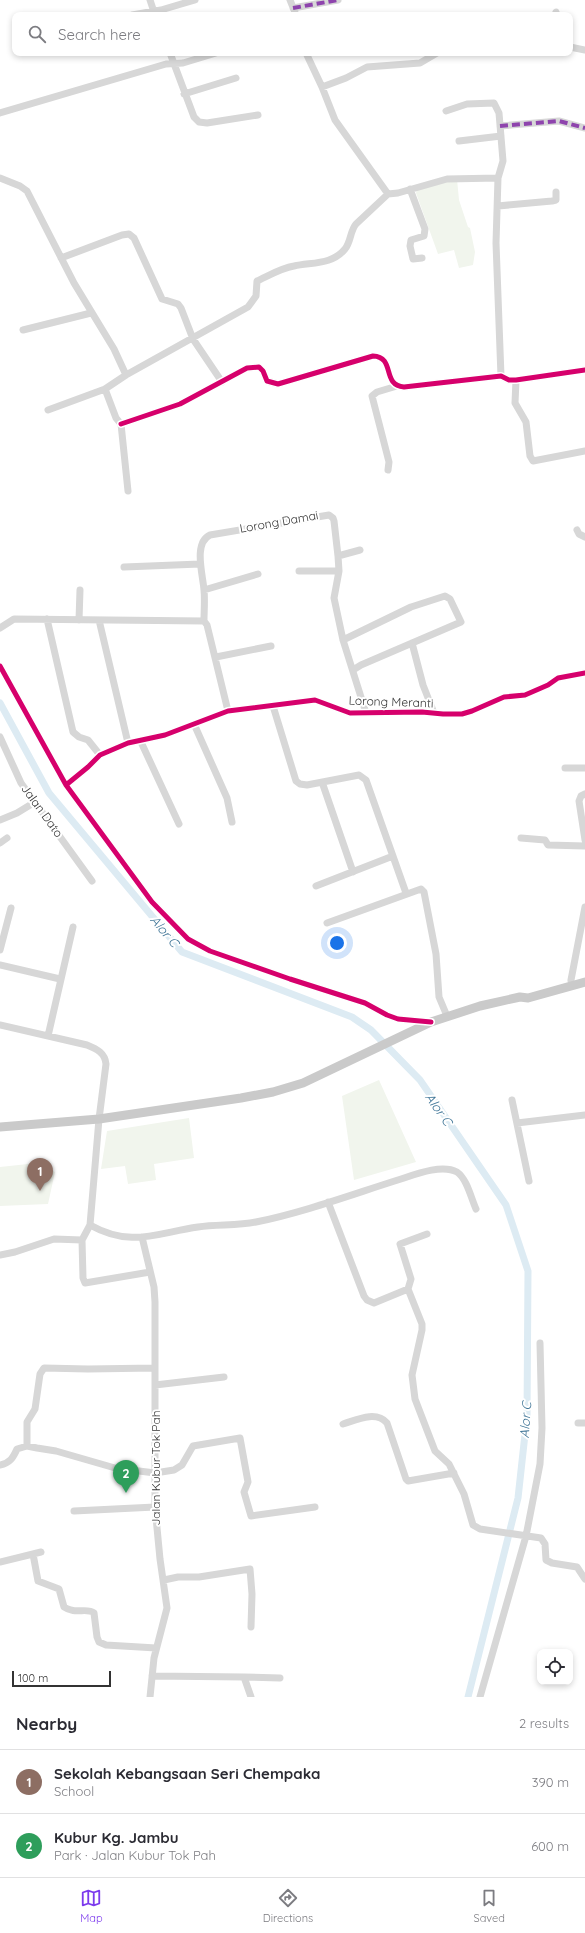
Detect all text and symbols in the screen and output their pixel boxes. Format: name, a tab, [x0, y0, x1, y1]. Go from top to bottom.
search box	[12, 12, 573, 56]
icon: search	[26, 23, 48, 45]
text: Search here	[58, 25, 141, 44]
street label: Lorong Damai	[238, 507, 319, 536]
street label: Lorong Meranti	[348, 693, 434, 710]
street label: Jalan Dato	[18, 781, 67, 840]
water label: Alor C	[147, 912, 184, 952]
your location	[327, 933, 347, 953]
water label: Alor C	[422, 1090, 457, 1130]
pin: 1	[27, 1158, 53, 1191]
water label: Alor C	[516, 1399, 534, 1439]
street label: Jalan Kubur Tok Pah	[148, 1410, 163, 1526]
pin: 2	[113, 1460, 139, 1493]
map controls	[537, 1649, 573, 1685]
button: locate	[537, 1649, 573, 1685]
scale bar	[12, 1669, 111, 1688]
text: 100 m	[18, 1671, 48, 1685]
text: Nearby	[16, 1713, 77, 1734]
text: 2 results	[519, 1715, 569, 1731]
text: Sekolah Kebangsaan Seri Chempaka	[54, 1764, 321, 1783]
text: 1	[26, 1774, 32, 1790]
text: 390 m	[532, 1774, 569, 1790]
text: School	[54, 1783, 94, 1799]
text: Kubur Kg. Jambu	[54, 1828, 178, 1847]
text: 2	[25, 1838, 33, 1854]
text: 600 m	[531, 1838, 569, 1854]
text: Park · Jalan Kubur Tok Pah	[54, 1847, 216, 1863]
tab: Map	[80, 1887, 103, 1925]
tab: Directions	[263, 1887, 313, 1925]
tab: Saved	[473, 1887, 505, 1925]

